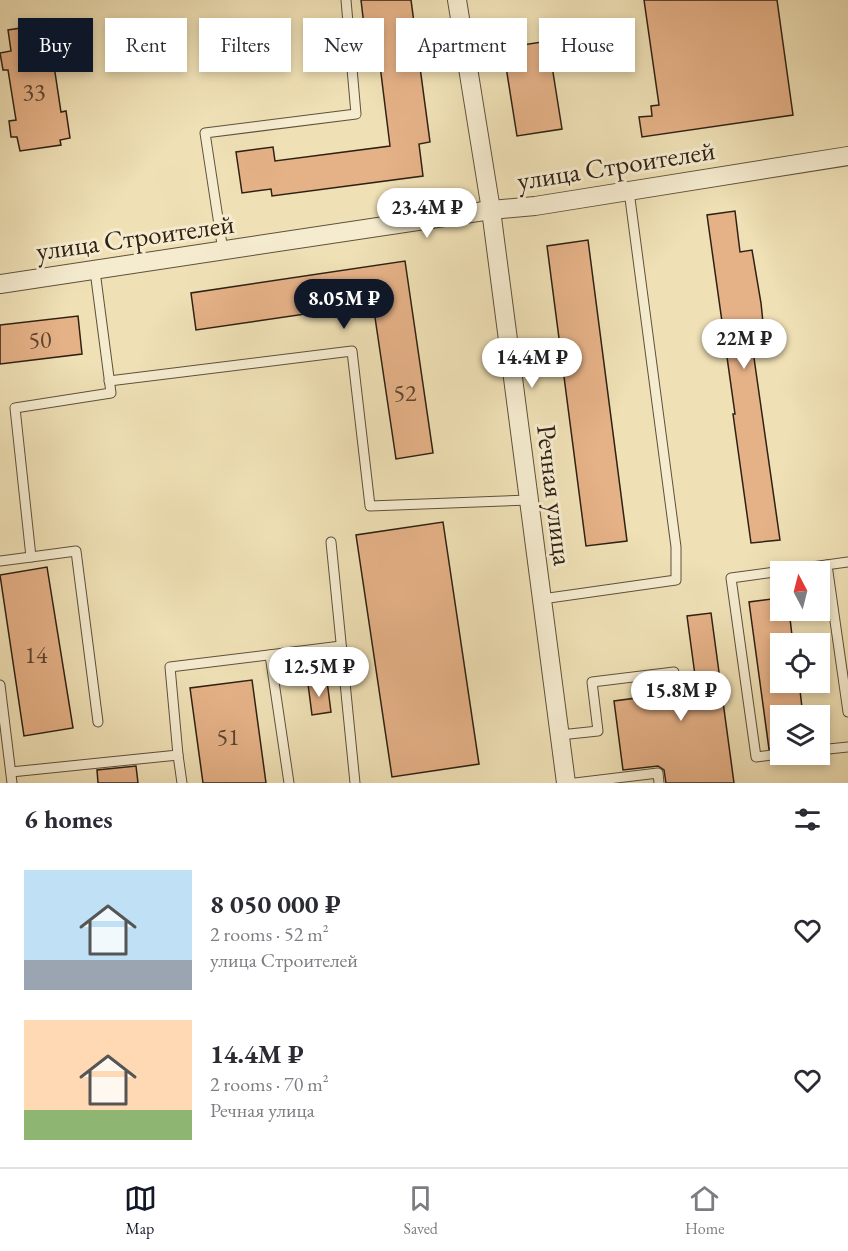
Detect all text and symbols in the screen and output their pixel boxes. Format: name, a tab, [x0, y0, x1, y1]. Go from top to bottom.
chip: Buy	[18, 18, 93, 72]
chip: Rent	[105, 18, 187, 72]
chip: Filters	[199, 18, 291, 72]
chip: New	[303, 18, 384, 72]
chip: Apartment	[396, 18, 527, 72]
chip: House	[539, 18, 635, 72]
house number: 33	[22, 76, 46, 107]
street label: улица Строителей	[515, 132, 717, 198]
pin: 23.4M ₽	[372, 188, 482, 239]
text: 23.4M ₽	[391, 194, 463, 220]
street label: улица Строителей	[34, 206, 236, 268]
pin: 8.05M ₽	[289, 279, 399, 330]
text: 8.05M ₽	[308, 285, 380, 311]
pin: 22M ₽	[702, 319, 786, 370]
house number: 50	[28, 324, 52, 355]
text: 22M ₽	[716, 325, 772, 351]
pin: 14.4M ₽	[477, 338, 587, 389]
text: 14.4M ₽	[496, 344, 568, 370]
house number: 52	[393, 377, 417, 408]
street label: Речная улица	[529, 423, 581, 568]
north arrow	[770, 561, 830, 621]
map controls	[770, 561, 830, 765]
button: locate	[770, 633, 830, 693]
house number: 14	[24, 639, 48, 670]
pin: 12.5M ₽	[264, 647, 374, 698]
text: 12.5M ₽	[283, 653, 355, 679]
pin: 15.8M ₽	[626, 671, 736, 722]
text: 15.8M ₽	[645, 677, 717, 703]
button: layers	[770, 705, 830, 765]
house number: 51	[216, 721, 240, 752]
text: 6 homes	[24, 802, 113, 836]
icon: filters	[791, 803, 824, 836]
text: 8 050 000 ₽	[210, 887, 341, 921]
icon: home	[72, 894, 144, 966]
icon: heart	[791, 914, 824, 947]
text: 2 rooms · 52 m²	[210, 921, 329, 947]
text: улица Строителей	[210, 947, 358, 973]
text: 14.4M ₽	[210, 1037, 304, 1071]
icon: home	[72, 1044, 144, 1116]
icon: heart	[791, 1064, 824, 1097]
text: 2 rooms · 70 m²	[210, 1071, 329, 1097]
text: Речная улица	[210, 1097, 315, 1123]
tab: Map	[124, 1182, 157, 1239]
tab: Saved	[404, 1182, 438, 1239]
tab: Home	[685, 1182, 724, 1239]

